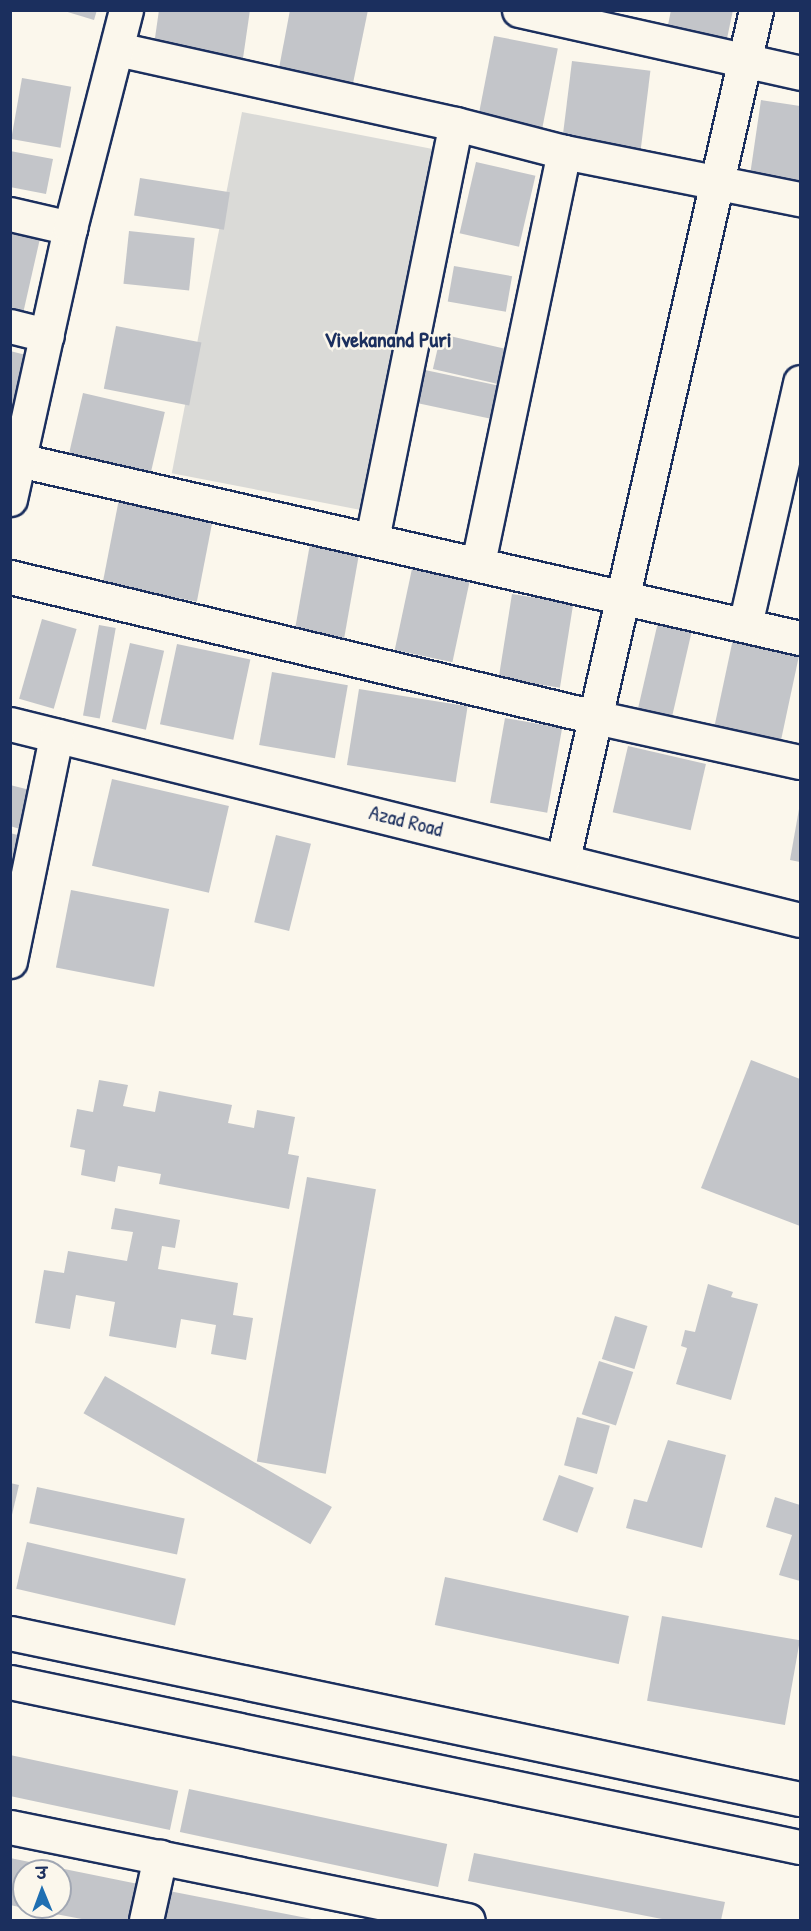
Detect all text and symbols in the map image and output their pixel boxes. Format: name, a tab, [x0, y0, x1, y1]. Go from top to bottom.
district label: Vivekanand Puri	[324, 327, 452, 353]
street label: Azad Road	[367, 800, 445, 842]
north arrow	[12, 1859, 72, 1919]
text: उ	[36, 1862, 47, 1884]

